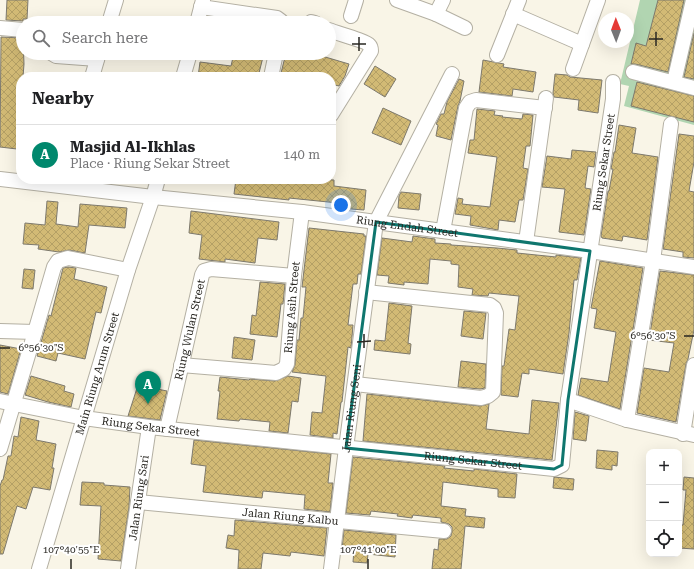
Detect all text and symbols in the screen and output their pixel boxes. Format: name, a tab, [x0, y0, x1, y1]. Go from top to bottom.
north arrow	[598, 12, 634, 48]
search box	[16, 16, 336, 60]
icon: search	[30, 27, 52, 49]
text: Search here	[62, 29, 148, 47]
text: Nearby	[32, 88, 94, 108]
street label: Riung Sekar Street	[590, 113, 618, 212]
text: Masjid Al-Ikhlas	[70, 138, 195, 156]
text: A	[40, 147, 50, 162]
text: 140 m	[283, 147, 320, 162]
text: Place · Riung Sekar Street	[70, 156, 230, 171]
your location	[331, 195, 351, 215]
street label: Riung Endah Street	[355, 213, 459, 240]
street label: Riung Asih Street	[282, 261, 303, 354]
street label: Riung Wulan Street	[172, 278, 208, 381]
street label: Main Riung Arum Street	[73, 311, 122, 437]
text: 6°56'30"S	[630, 330, 676, 341]
text: 6°56'30"S	[18, 342, 64, 353]
street label: Jalan Riung Seni	[339, 363, 364, 453]
pin: A	[135, 371, 161, 404]
street label: Riung Sekar Street	[101, 415, 200, 439]
map controls	[646, 449, 682, 557]
button: +	[646, 449, 682, 485]
street label: Riung Sekar Street	[423, 450, 523, 473]
street label: Jalan Riung Sari	[126, 454, 152, 542]
button: −	[646, 485, 682, 521]
street label: Jalan Riung Kalbu	[242, 506, 339, 528]
button: locate	[646, 521, 682, 557]
text: 107°40'55"E	[43, 544, 99, 555]
text: 107°41'00"E	[340, 544, 396, 555]

